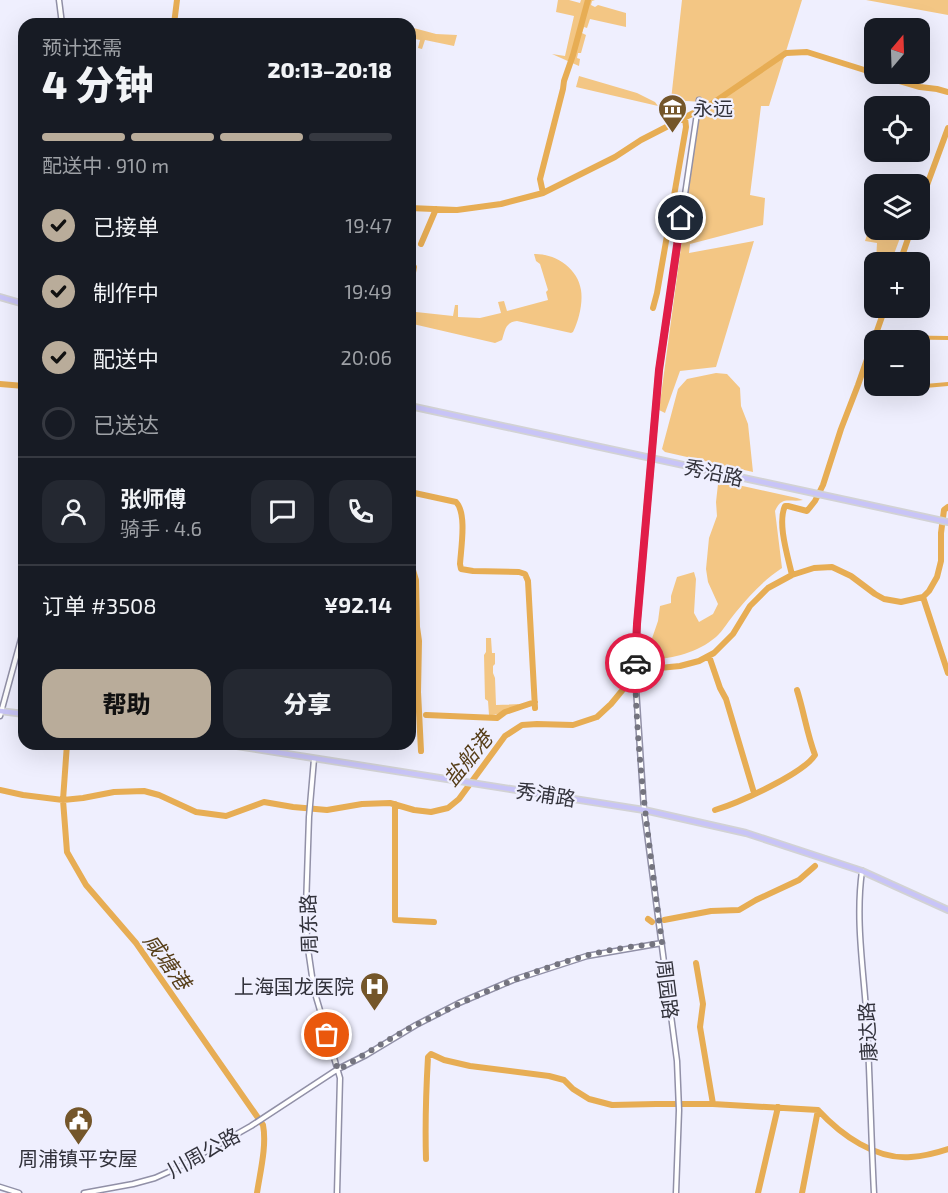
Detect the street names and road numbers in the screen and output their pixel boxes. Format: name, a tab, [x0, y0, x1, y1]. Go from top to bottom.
street label: 秀沿路	[682, 454, 746, 490]
street label: 秀浦路	[514, 777, 578, 811]
street label: 周东路	[295, 894, 321, 954]
street label: 周园路	[652, 958, 684, 1020]
street label: 康达路	[853, 1001, 881, 1063]
street label: 川周公路	[162, 1122, 244, 1182]

